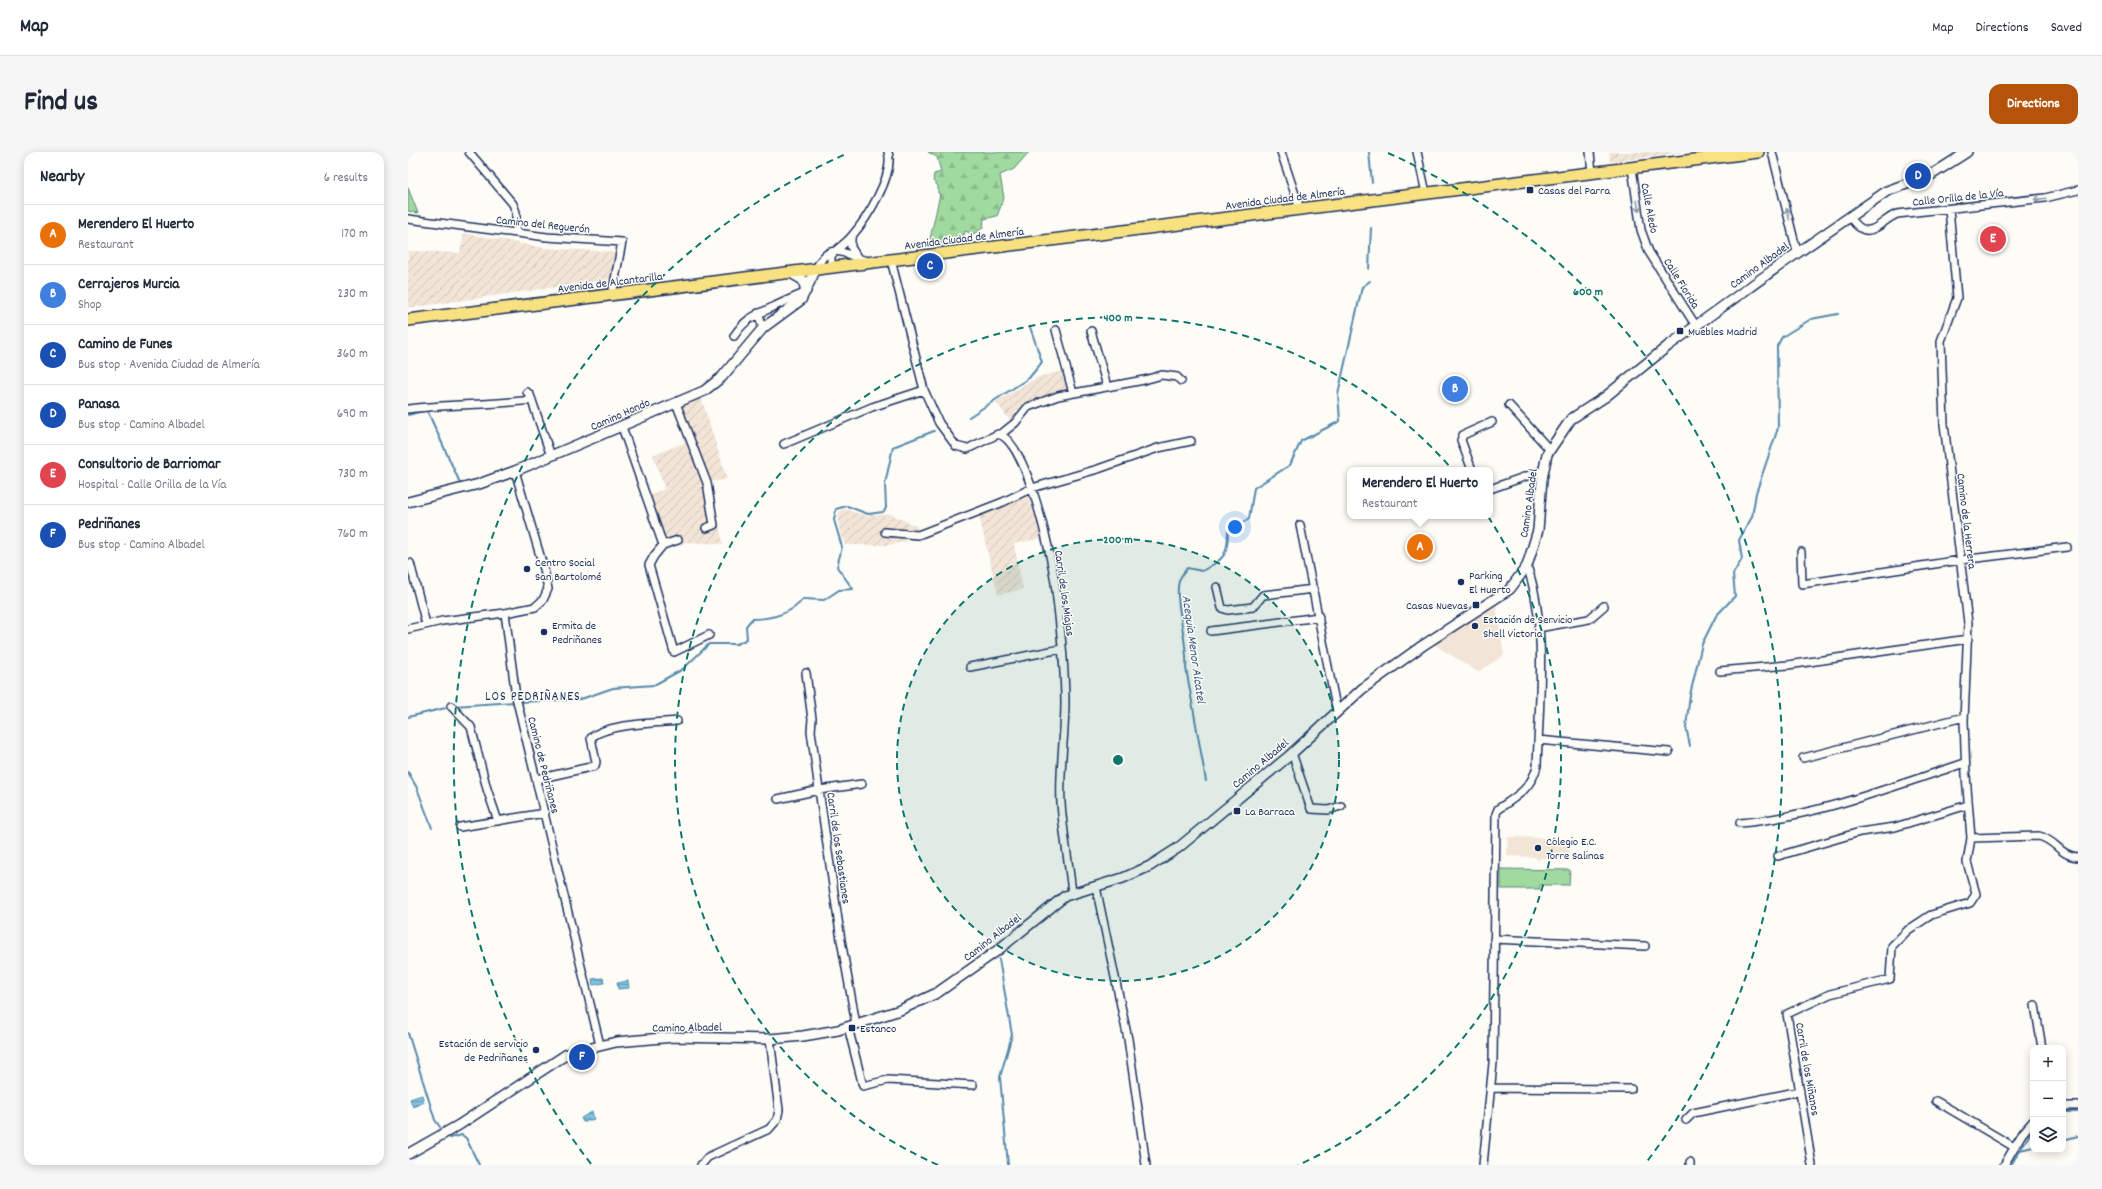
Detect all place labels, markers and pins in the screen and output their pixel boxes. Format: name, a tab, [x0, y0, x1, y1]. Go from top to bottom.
pin: D	[1905, 161, 1931, 191]
place label: Casas del Parra	[1538, 183, 1611, 200]
marker: Casas del Parra	[1525, 185, 1535, 195]
pin: E	[1980, 224, 2006, 254]
pin: C	[917, 251, 943, 281]
place label: Muebles Madrid	[1688, 324, 1757, 341]
marker: Muebles Madrid	[1675, 326, 1685, 336]
pin: B	[1442, 374, 1468, 404]
pin: A	[1407, 532, 1433, 562]
place label: Centro Social San Bartolomé	[535, 555, 601, 586]
marker: Centro Social San Bartolomé	[522, 564, 532, 574]
place label: Parking El Huerto	[1469, 568, 1511, 599]
marker: Parking El Huerto	[1456, 577, 1466, 587]
place label: Casas Nuevas	[1406, 598, 1468, 615]
marker: Casas Nuevas	[1471, 600, 1481, 610]
place label: Estación de Servicio Shell Victoria	[1483, 612, 1572, 643]
place label: Ermita de Pedriñanes	[552, 618, 602, 649]
marker: Estación de Servicio Shell Victoria	[1470, 621, 1480, 631]
marker: Ermita de Pedriñanes	[539, 627, 549, 637]
centre of rings	[1111, 753, 1125, 767]
place label: La Barraca	[1245, 804, 1295, 821]
marker: La Barraca	[1232, 806, 1242, 816]
place label: Colegio E.C. Torre Salinas	[1546, 834, 1604, 865]
marker: Colegio E.C. Torre Salinas	[1533, 843, 1543, 853]
place label: Estanco	[860, 1021, 896, 1038]
marker: Estanco	[847, 1023, 857, 1033]
place label: Estación de servicio de Pedriñanes	[439, 1036, 528, 1067]
pin: F	[569, 1042, 595, 1072]
marker: Estación de servicio de Pedriñanes	[531, 1045, 541, 1055]

